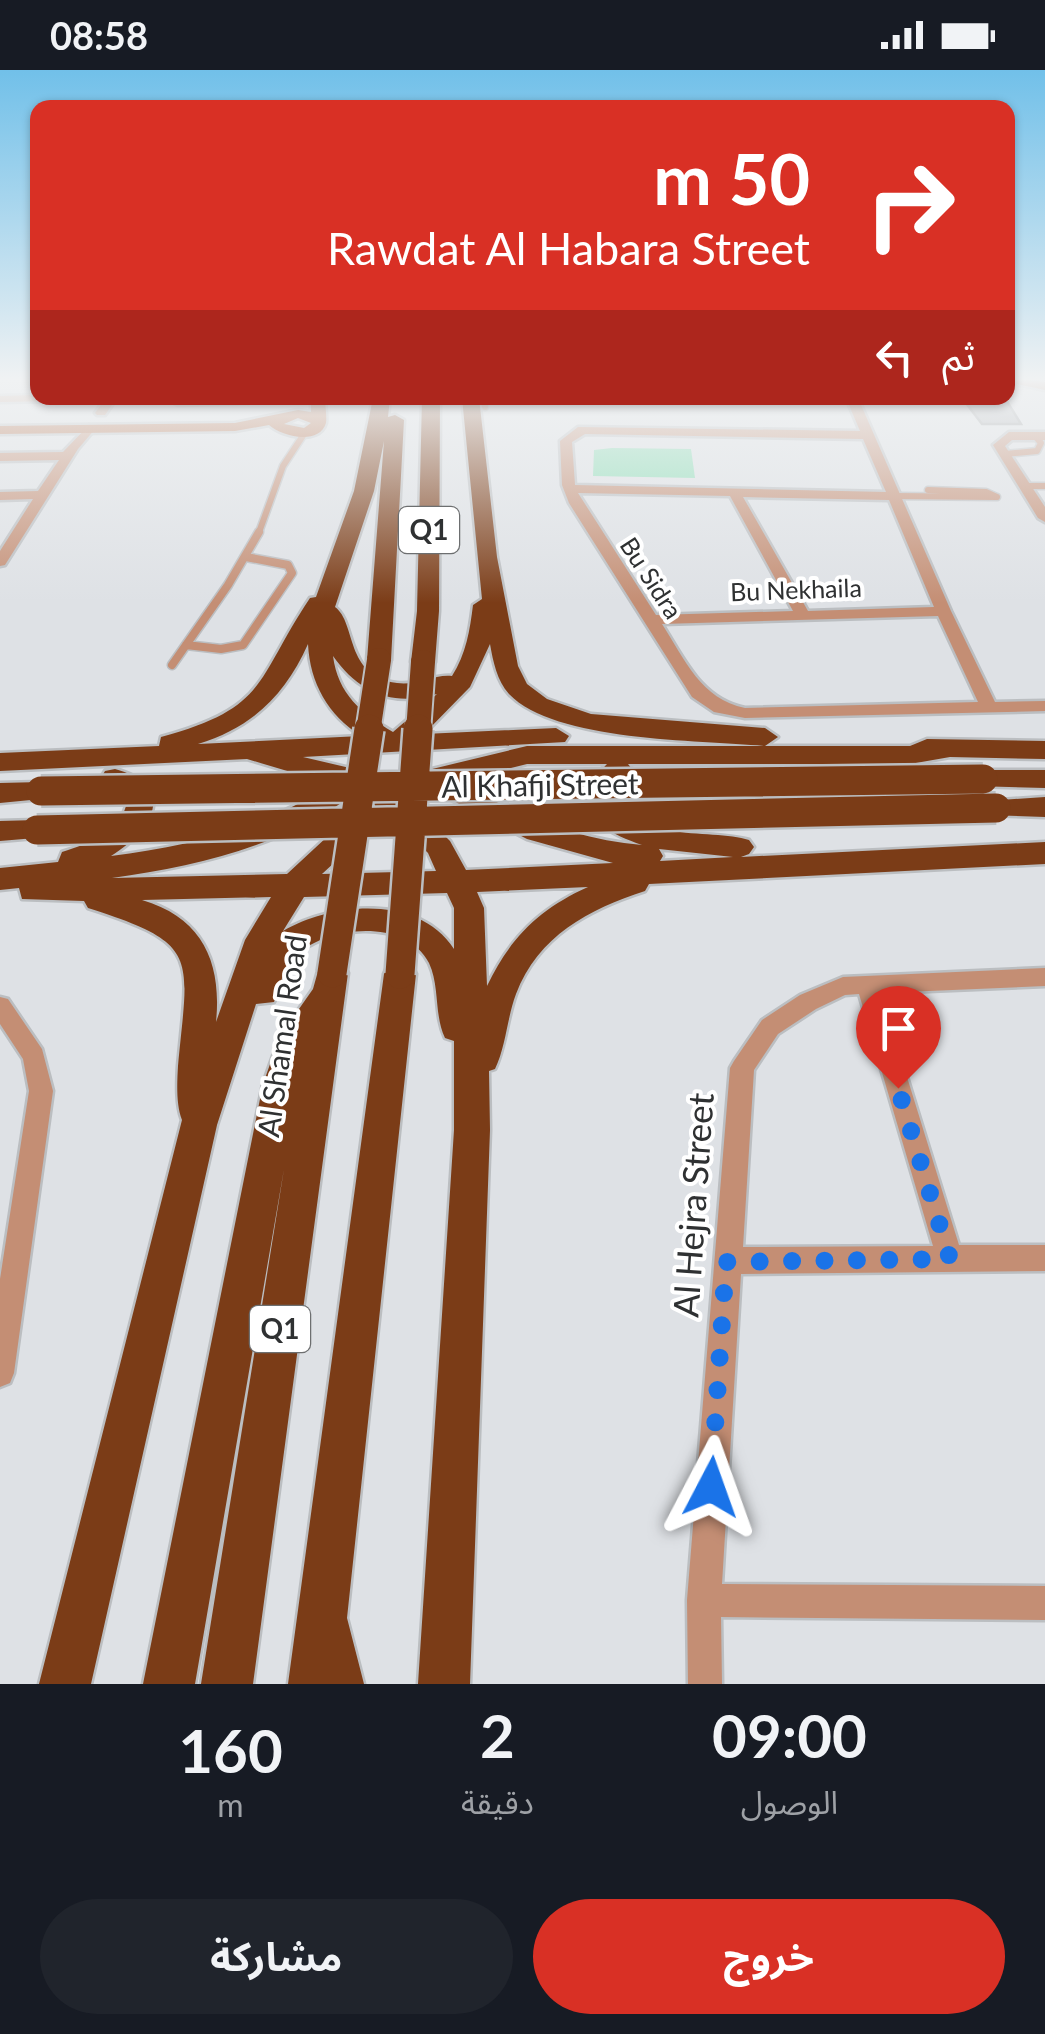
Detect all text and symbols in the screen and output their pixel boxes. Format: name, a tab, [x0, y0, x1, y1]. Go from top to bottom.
text: 08:58	[50, 12, 148, 58]
text: 50 m	[653, 136, 810, 220]
icon: right	[845, 140, 975, 270]
text: Rawdat Al Habara Street	[327, 221, 810, 275]
icon: left	[867, 330, 922, 385]
text: ثم	[942, 332, 975, 378]
road number: Q1	[399, 507, 459, 553]
street label: Bu Sidra	[614, 531, 689, 624]
street label: Bu Nekhaila	[730, 572, 862, 606]
street label: Al Khafji Street	[441, 764, 639, 804]
street label: Al Shamal Road	[249, 932, 313, 1139]
pin	[856, 986, 941, 1089]
icon: arrive	[871, 1001, 926, 1056]
street label: Al Hejra Street	[663, 1091, 721, 1318]
road number: Q1	[250, 1306, 310, 1352]
position arrow	[659, 1435, 763, 1539]
text: 2	[480, 1699, 515, 1771]
text: 09:00	[712, 1699, 867, 1771]
text: 160	[178, 1714, 283, 1786]
text: دقيقة	[461, 1782, 534, 1821]
text: الوصول	[741, 1782, 838, 1821]
text: m	[217, 1785, 244, 1824]
button: مشاركة	[40, 1899, 513, 2014]
button: خروج	[533, 1899, 1005, 2014]

